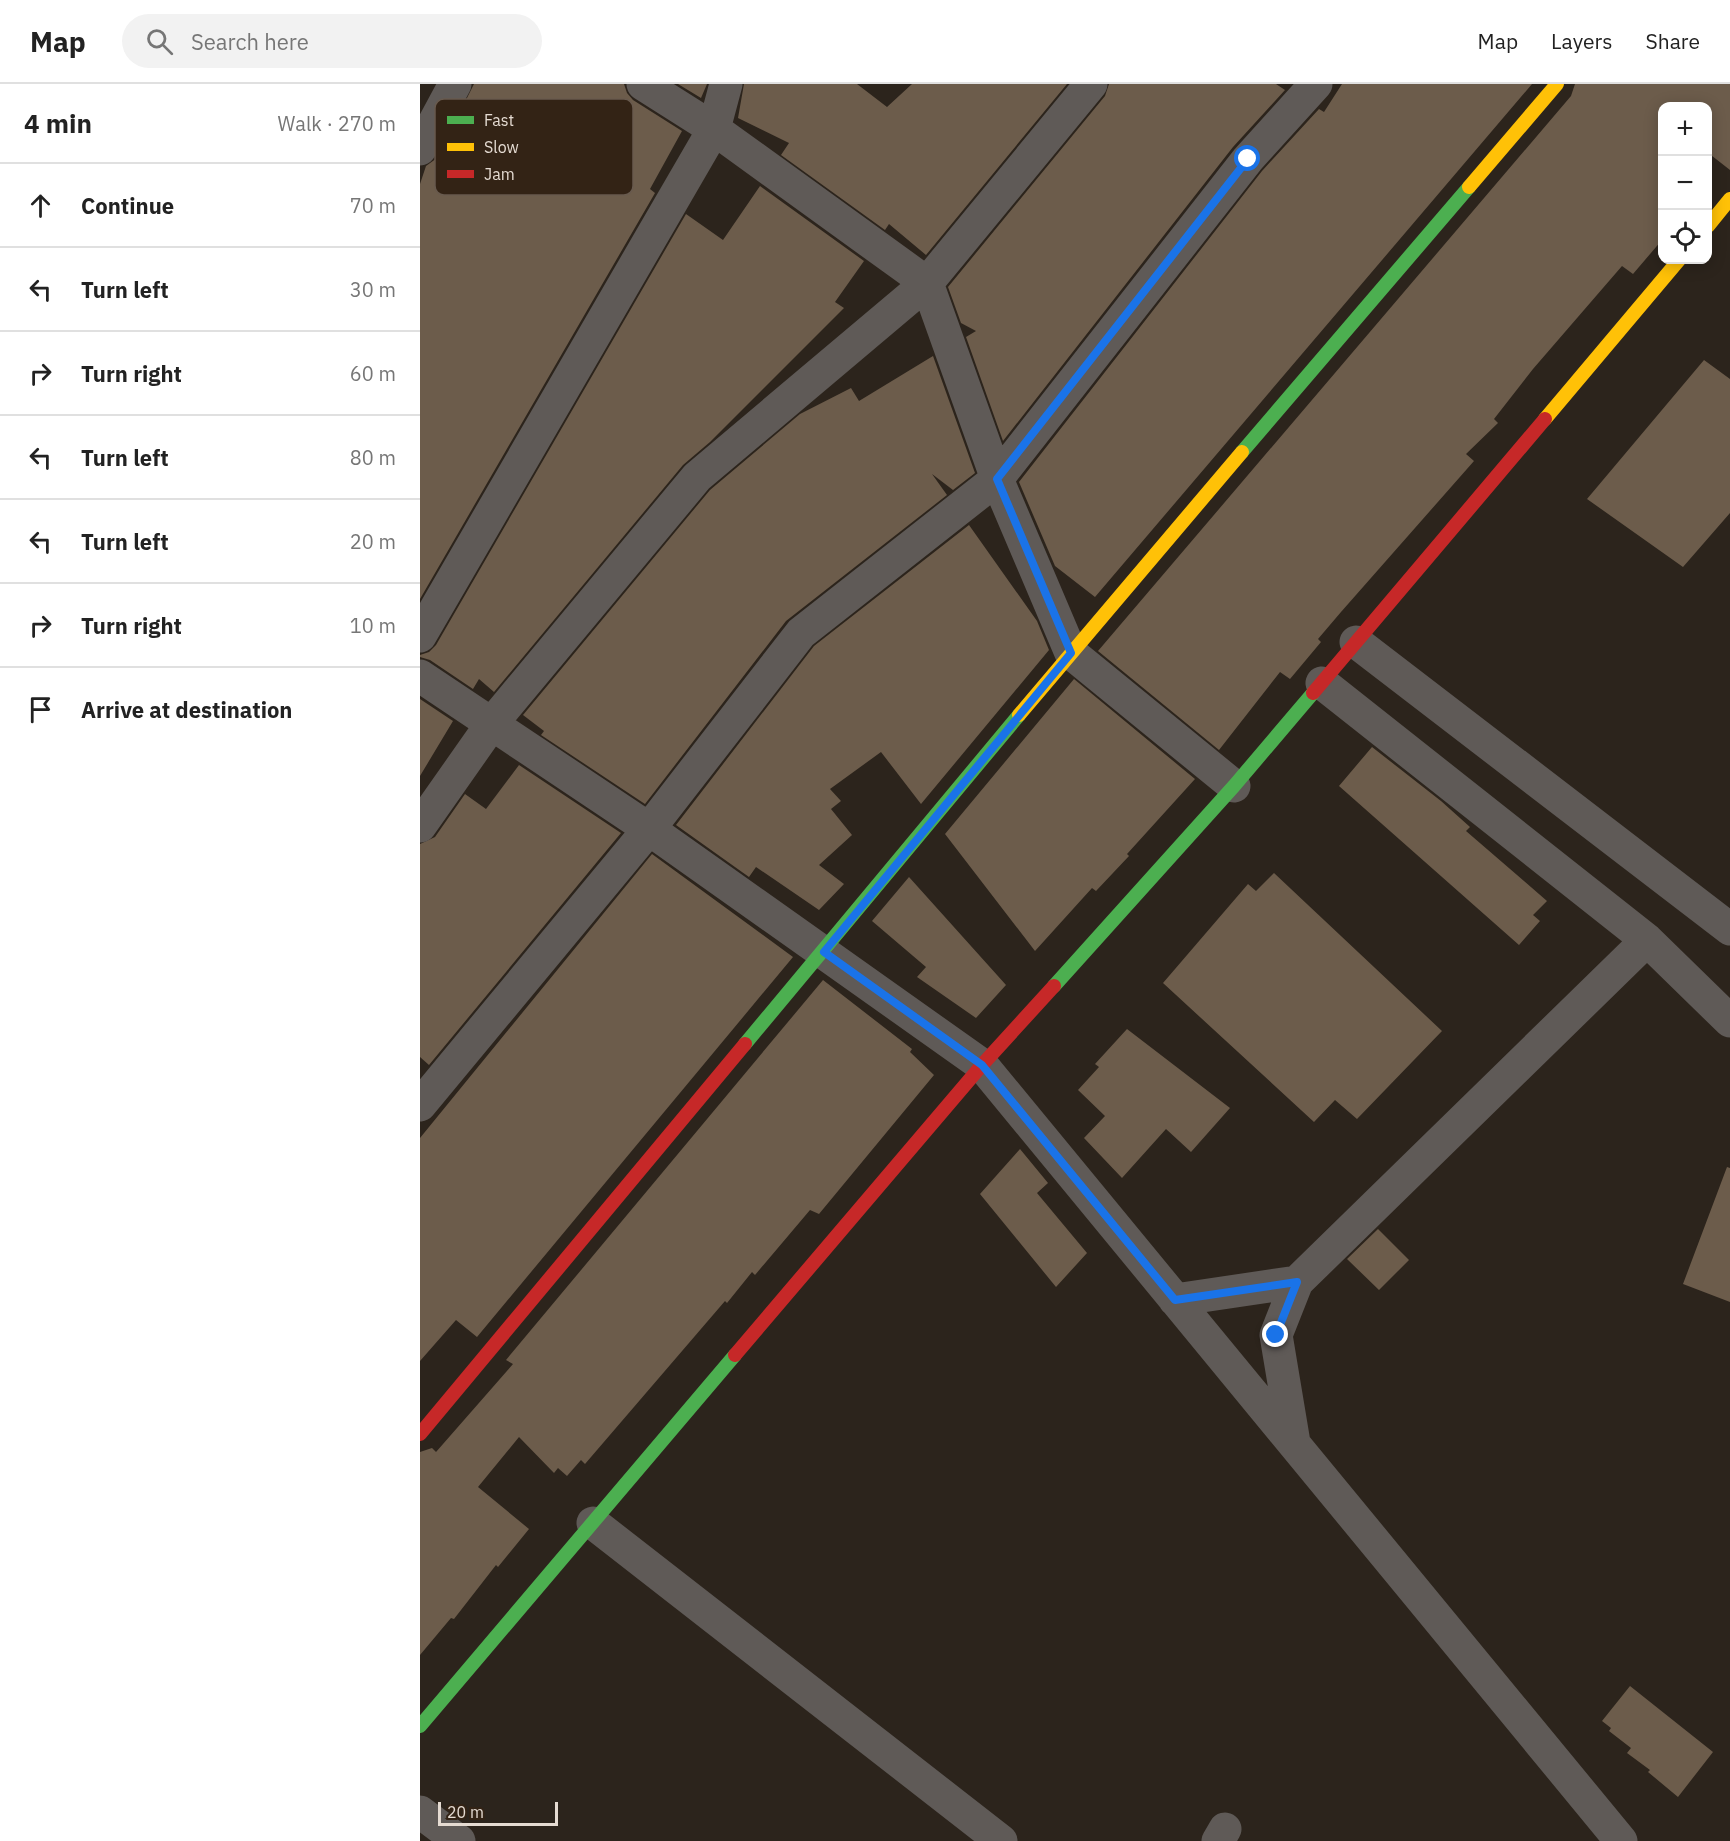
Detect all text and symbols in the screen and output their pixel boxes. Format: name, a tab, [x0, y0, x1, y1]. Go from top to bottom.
search box	[122, 14, 542, 68]
text: Map	[30, 23, 86, 60]
icon: search	[143, 25, 176, 58]
text: Search here	[191, 27, 309, 56]
text: Map	[1478, 27, 1518, 55]
text: Layers	[1551, 27, 1613, 55]
text: Share	[1646, 27, 1700, 55]
legend	[435, 99, 633, 195]
map controls	[1658, 102, 1712, 264]
button: +	[1658, 102, 1712, 156]
text: 4 min	[24, 106, 92, 140]
text: Walk · 270 m	[278, 110, 396, 137]
text: Fast	[484, 110, 514, 130]
text: Slow	[484, 137, 519, 157]
route start	[1234, 145, 1260, 171]
button: −	[1658, 156, 1712, 210]
text: Jam	[484, 164, 515, 184]
icon: ahead	[24, 189, 57, 222]
text: Continue	[81, 191, 174, 220]
text: 70 m	[350, 192, 396, 219]
button: locate	[1658, 210, 1712, 264]
icon: left	[24, 273, 57, 306]
text: Turn left	[81, 275, 169, 304]
text: 30 m	[350, 276, 396, 303]
icon: right	[24, 357, 57, 390]
text: Turn right	[81, 359, 182, 388]
text: 60 m	[350, 360, 396, 387]
icon: left	[24, 441, 57, 474]
text: Turn left	[81, 443, 169, 472]
text: 80 m	[350, 444, 396, 471]
icon: left	[24, 525, 57, 558]
text: Turn left	[81, 527, 169, 556]
text: 20 m	[350, 528, 396, 555]
icon: right	[24, 609, 57, 642]
text: Turn right	[81, 611, 182, 640]
text: 10 m	[350, 612, 396, 639]
icon: arrive	[24, 693, 57, 726]
text: Arrive at destination	[81, 695, 292, 724]
route end	[1262, 1321, 1288, 1347]
scale bar	[438, 1799, 558, 1826]
text: 20 m	[447, 1802, 484, 1822]

